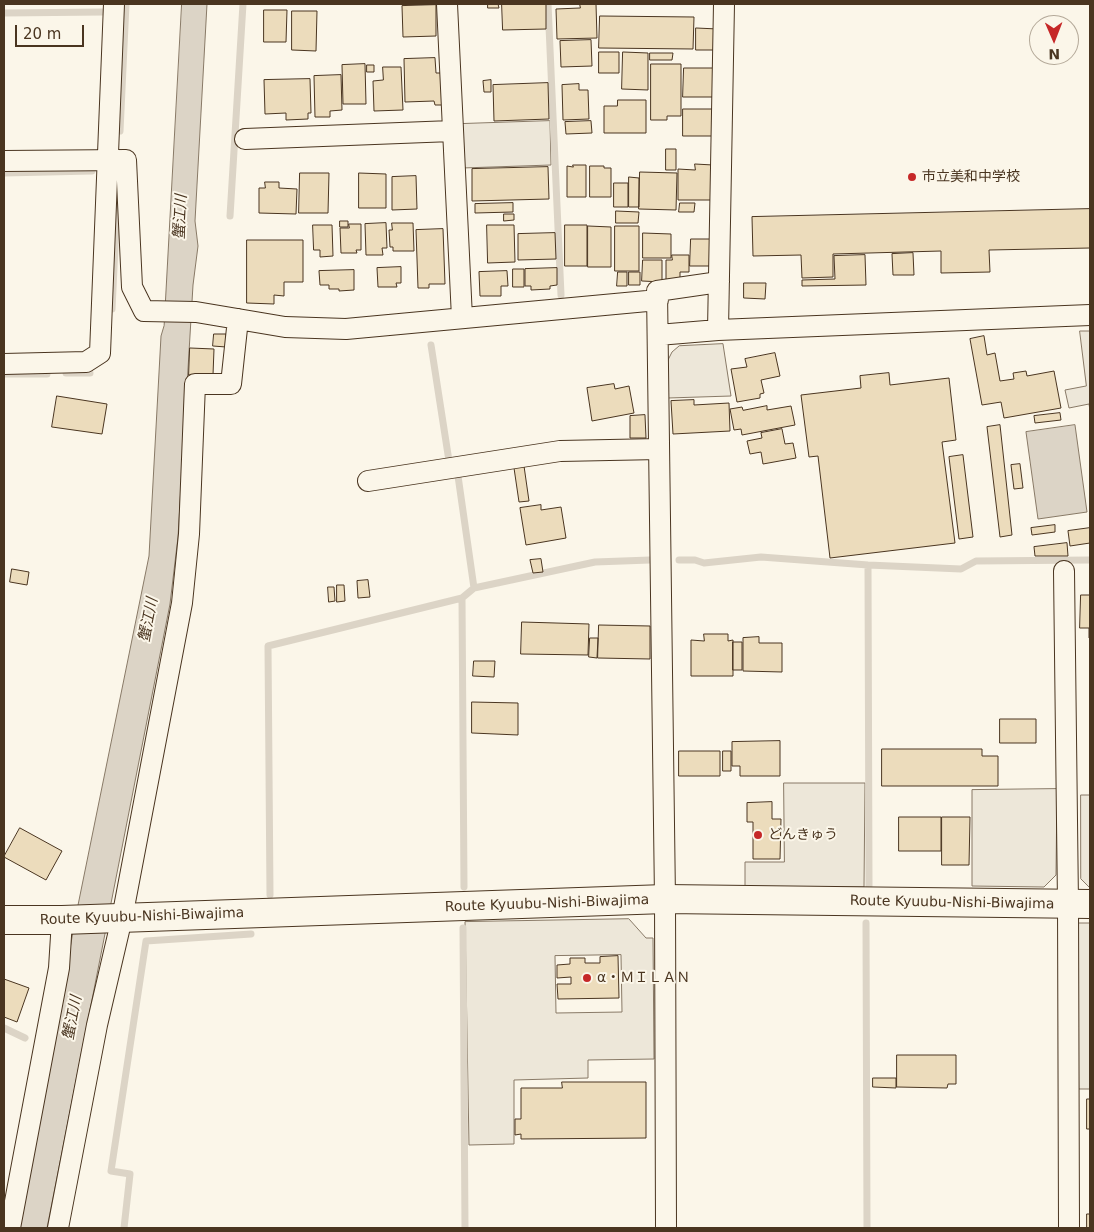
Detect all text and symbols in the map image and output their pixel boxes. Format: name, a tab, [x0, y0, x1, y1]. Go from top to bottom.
scale bar	[18, 15, 86, 47]
north arrow	[1029, 15, 1079, 65]
text: 20 m	[23, 25, 61, 43]
text: N	[1048, 46, 1060, 62]
place label: 市立美和中学校	[922, 169, 1020, 185]
marker: 市立美和中学校	[906, 171, 918, 183]
water label: 蟹江川	[171, 194, 191, 240]
water label: 蟹江川	[136, 596, 162, 644]
place label: どんきゅう	[768, 827, 838, 843]
marker: どんきゅう	[752, 829, 764, 841]
street label: Route Kyuubu-Nishi-Biwajima	[444, 892, 650, 916]
street label: Route Kyuubu-Nishi-Biwajima	[850, 893, 1054, 913]
street label: Route Kyuubu-Nishi-Biwajima	[39, 905, 245, 929]
place label: α・ＭＩＬＡＮ	[597, 970, 690, 986]
marker: α・ＭＩＬＡＮ	[581, 972, 593, 984]
water label: 蟹江川	[60, 994, 86, 1042]

